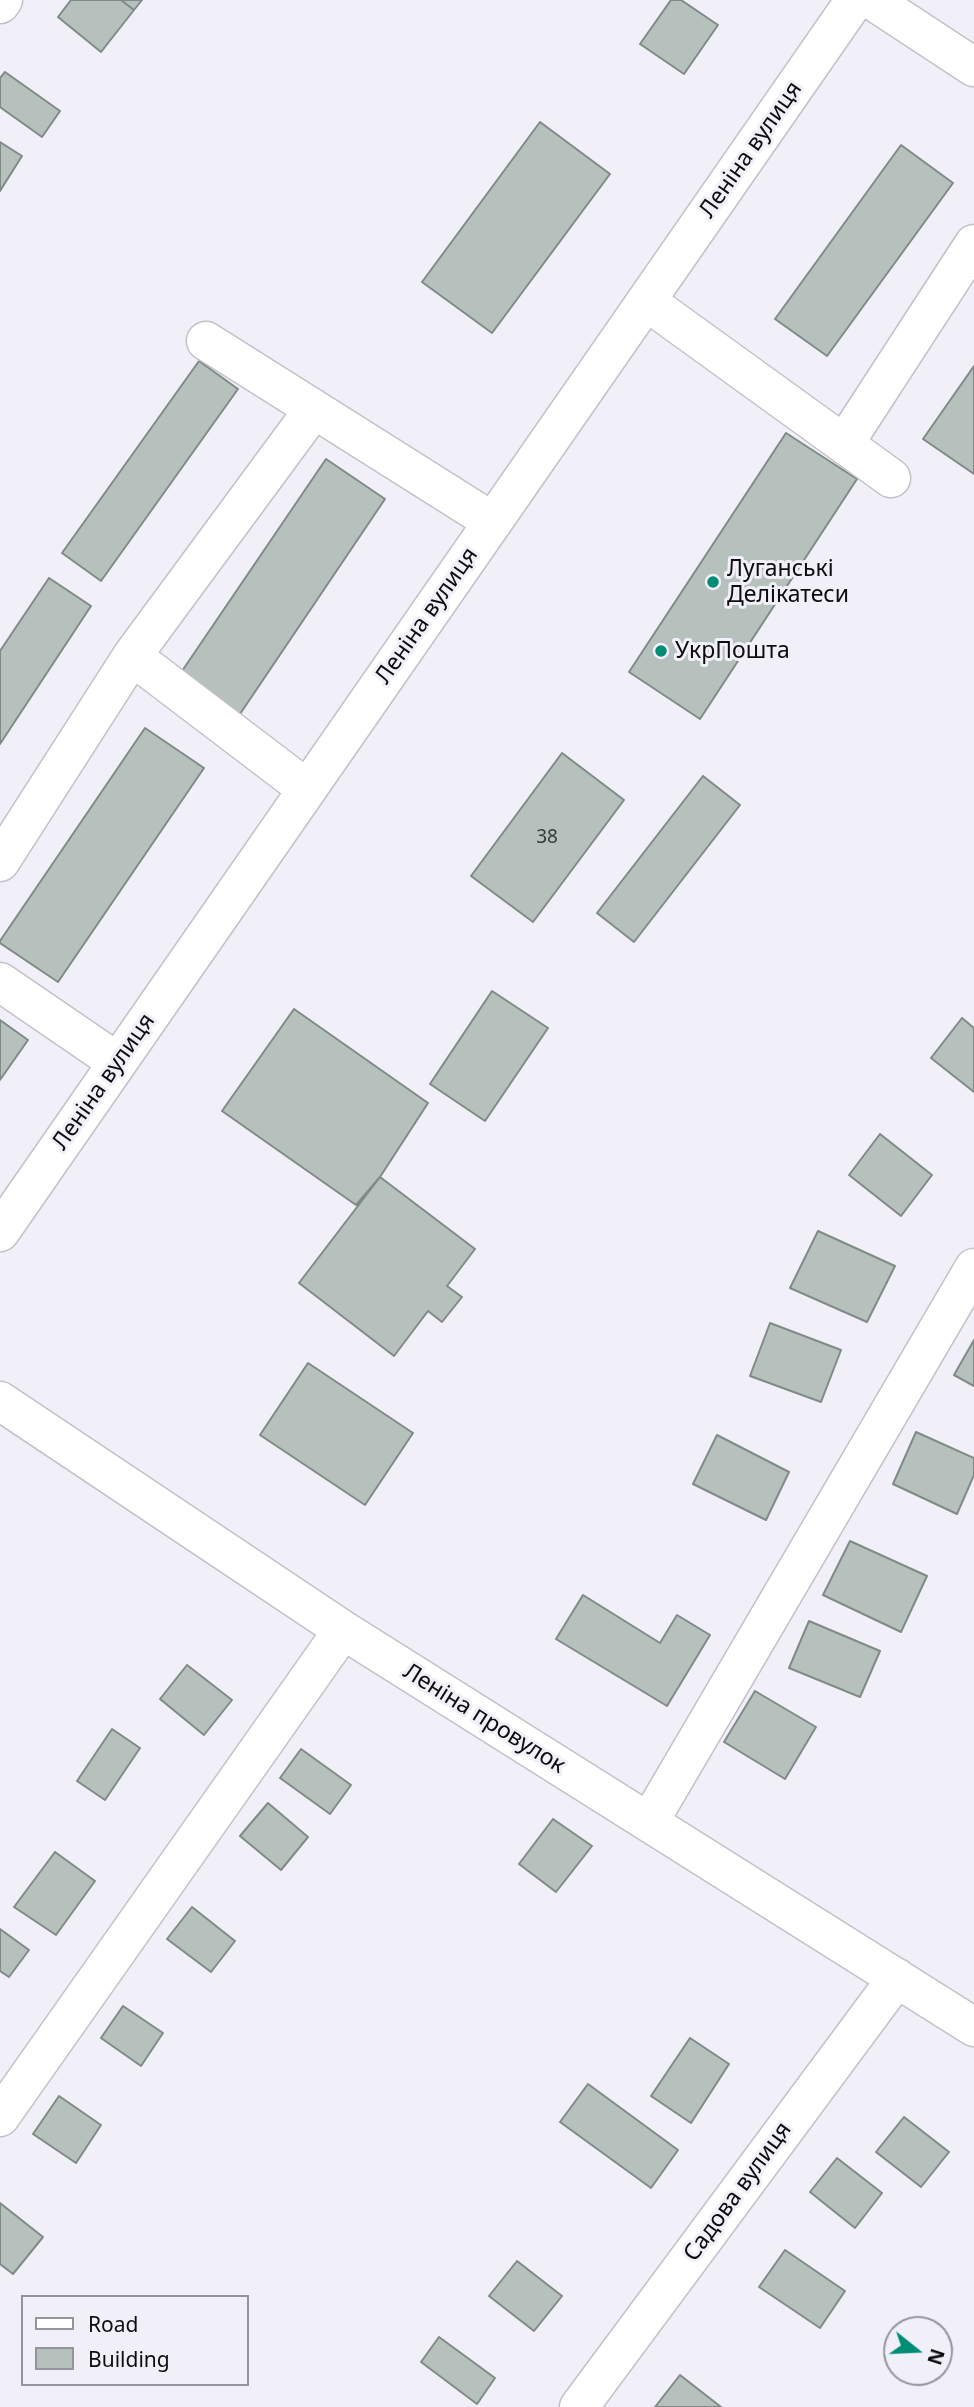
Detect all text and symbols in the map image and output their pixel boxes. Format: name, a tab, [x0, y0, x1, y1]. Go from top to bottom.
street label: Леніна вулиця	[694, 77, 808, 223]
street label: Леніна вулиця	[370, 543, 484, 689]
place label: Луганські Делікатеси	[727, 555, 849, 609]
marker: Луганські Делікатеси	[705, 574, 721, 590]
place label: УкрПошта	[675, 637, 790, 665]
marker: УкрПошта	[653, 643, 669, 659]
house number: 38	[536, 827, 558, 849]
street label: Леніна вулиця	[47, 1009, 161, 1155]
street label: Леніна провулок	[398, 1658, 570, 1780]
street label: Садова вулиця	[678, 2117, 798, 2267]
legend	[21, 2295, 248, 2386]
text: Road	[88, 2310, 138, 2338]
north arrow	[883, 2316, 953, 2386]
text: Building	[88, 2345, 170, 2373]
text: N	[921, 2345, 951, 2368]

